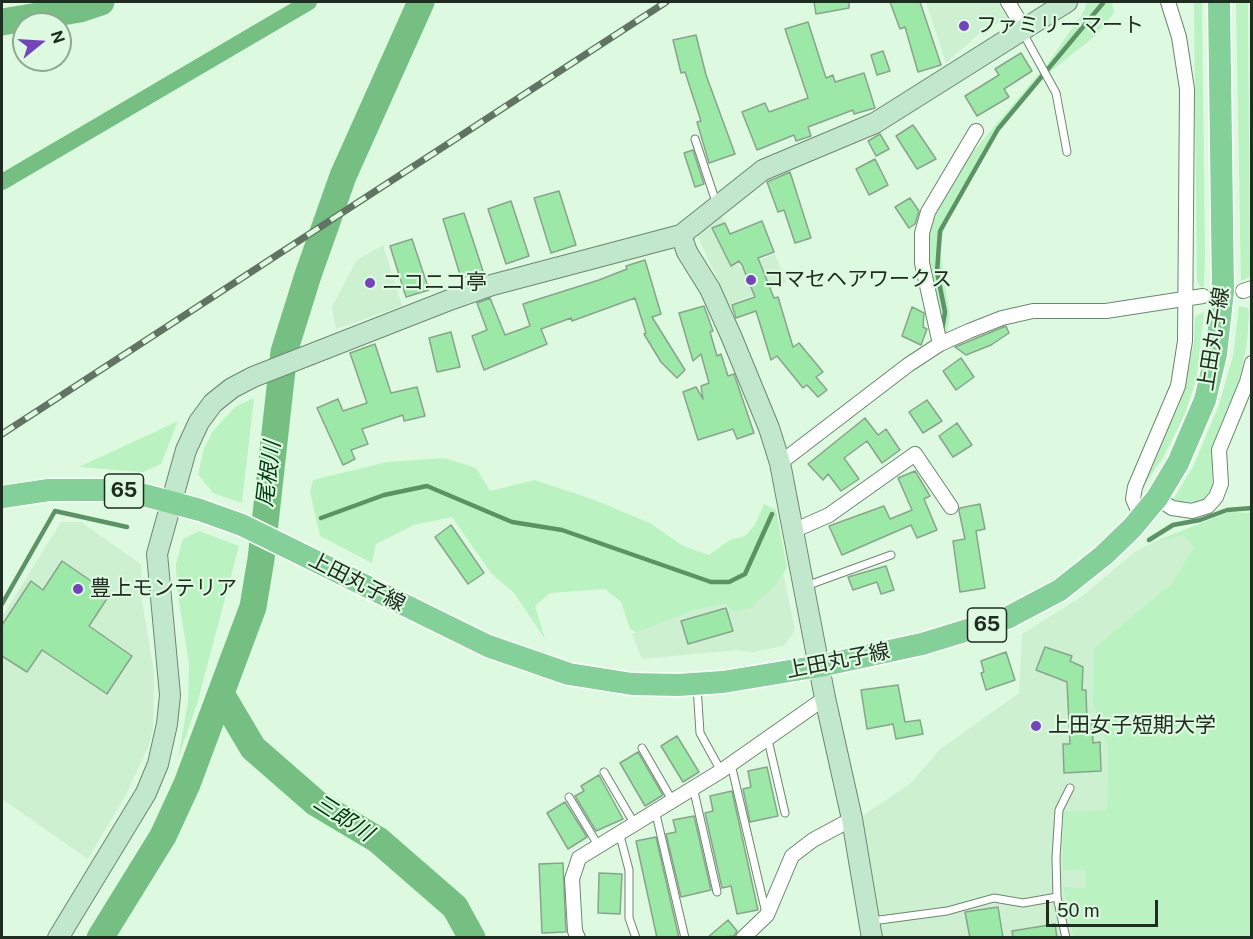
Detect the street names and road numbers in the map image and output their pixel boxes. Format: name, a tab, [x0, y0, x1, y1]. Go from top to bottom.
street label: 上田丸子線	[1193, 285, 1235, 393]
road number: 65	[104, 474, 144, 508]
street label: 上田丸子線	[305, 547, 409, 617]
road number: 65	[968, 608, 1006, 642]
street label: 上田丸子線	[784, 639, 892, 683]

